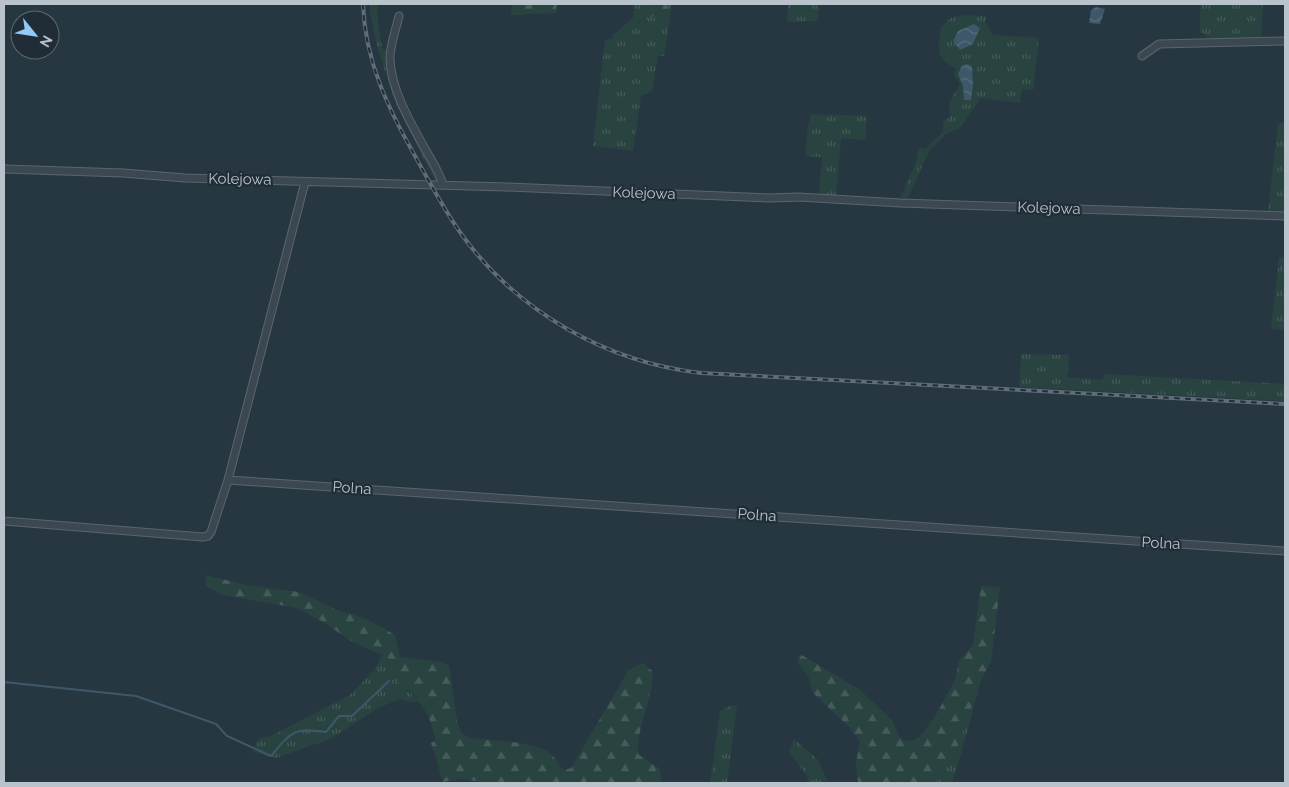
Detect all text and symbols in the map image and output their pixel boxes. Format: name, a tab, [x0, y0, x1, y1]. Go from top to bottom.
north arrow	[10, 10, 60, 60]
text: N	[37, 33, 56, 50]
street label: Kolejowa	[208, 169, 272, 189]
street label: Kolejowa	[612, 183, 676, 203]
street label: Kolejowa	[1017, 198, 1081, 218]
street label: Polna	[332, 478, 372, 498]
street label: Polna	[737, 505, 777, 525]
street label: Polna	[1141, 533, 1181, 553]

